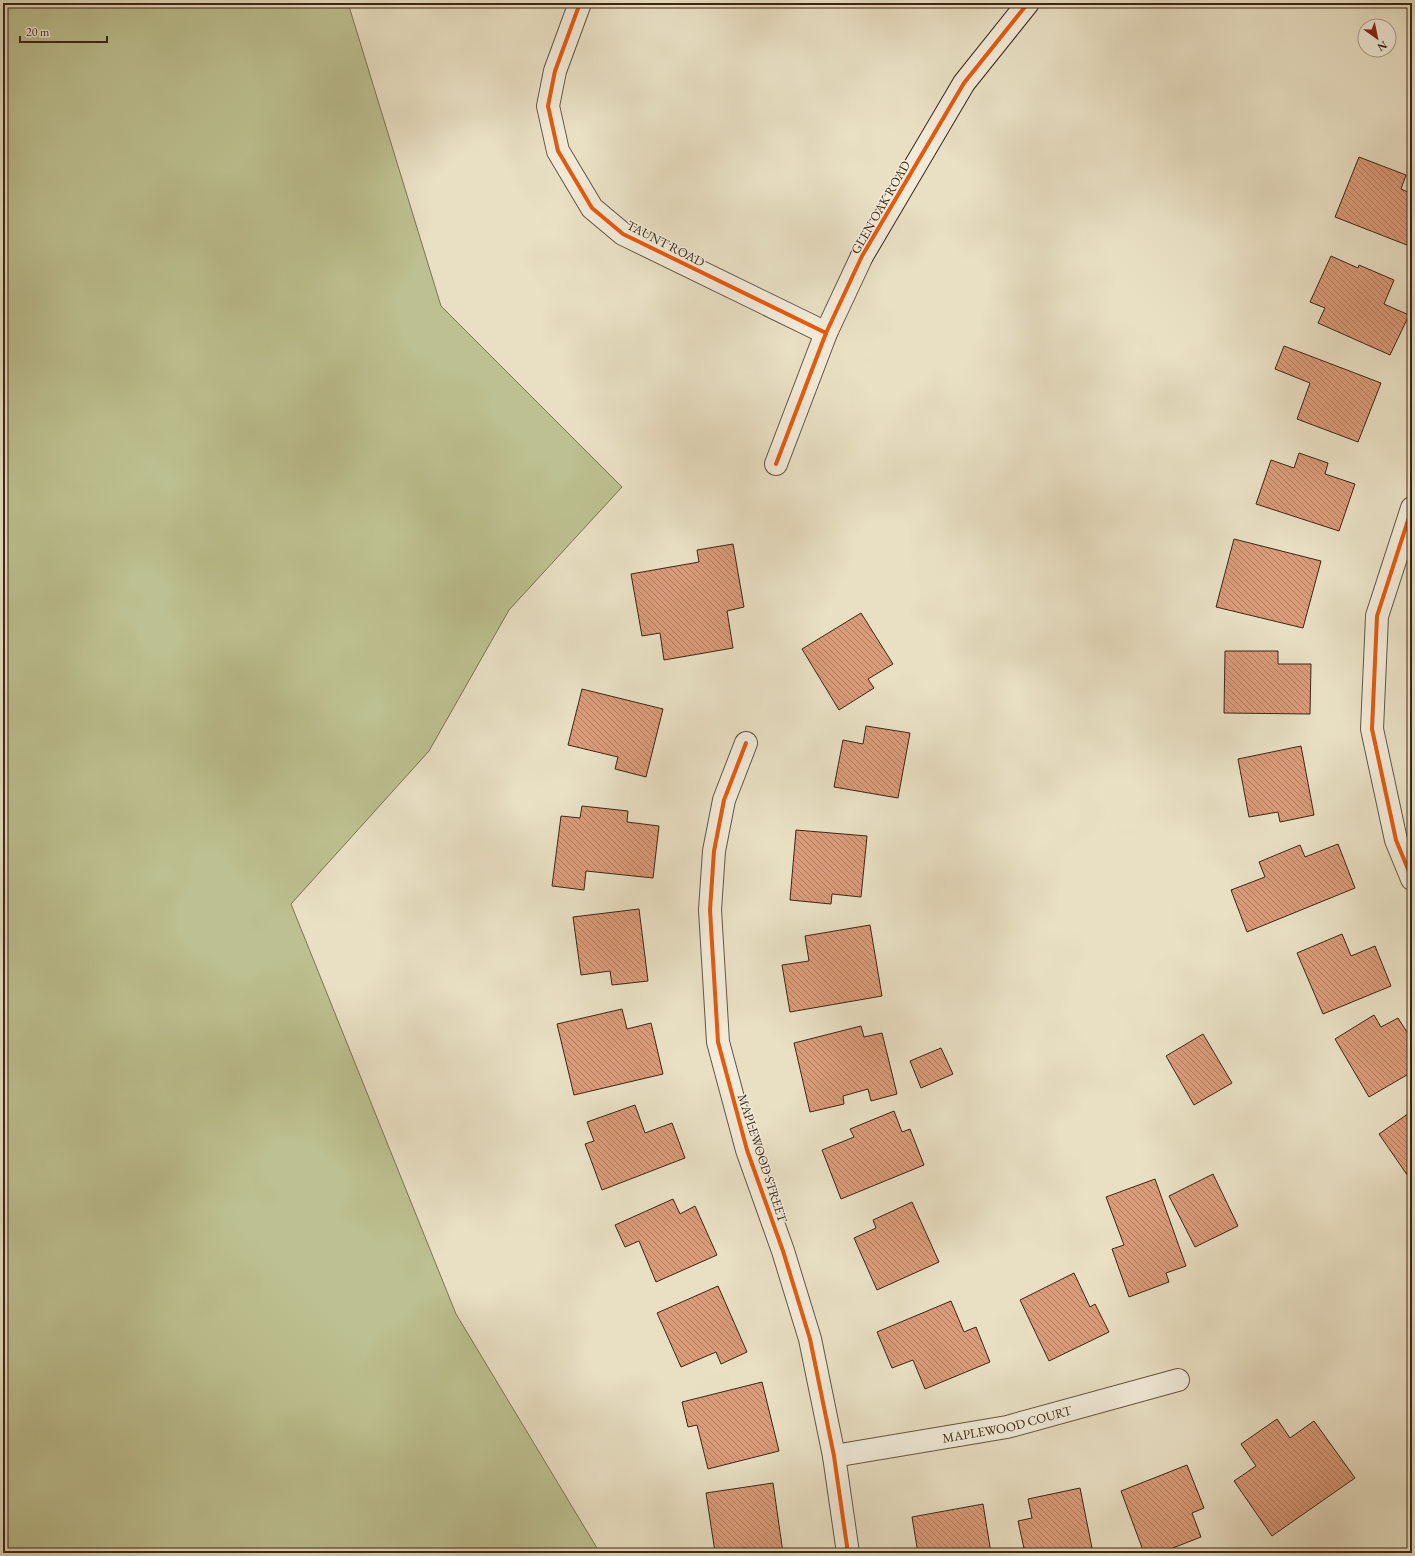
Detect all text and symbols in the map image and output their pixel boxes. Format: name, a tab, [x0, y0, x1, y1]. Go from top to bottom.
scale bar	[20, 18, 107, 44]
north arrow	[1357, 18, 1397, 58]
text: 20 m	[26, 24, 50, 40]
text: N	[1375, 38, 1390, 55]
street label: GLEN OAK ROAD	[847, 157, 914, 257]
street label: TAUNT ROAD	[624, 216, 708, 270]
street label: MAPLEWOOD STREET	[734, 1092, 791, 1225]
street label: MAPLEWOOD COURT	[941, 1402, 1074, 1447]

